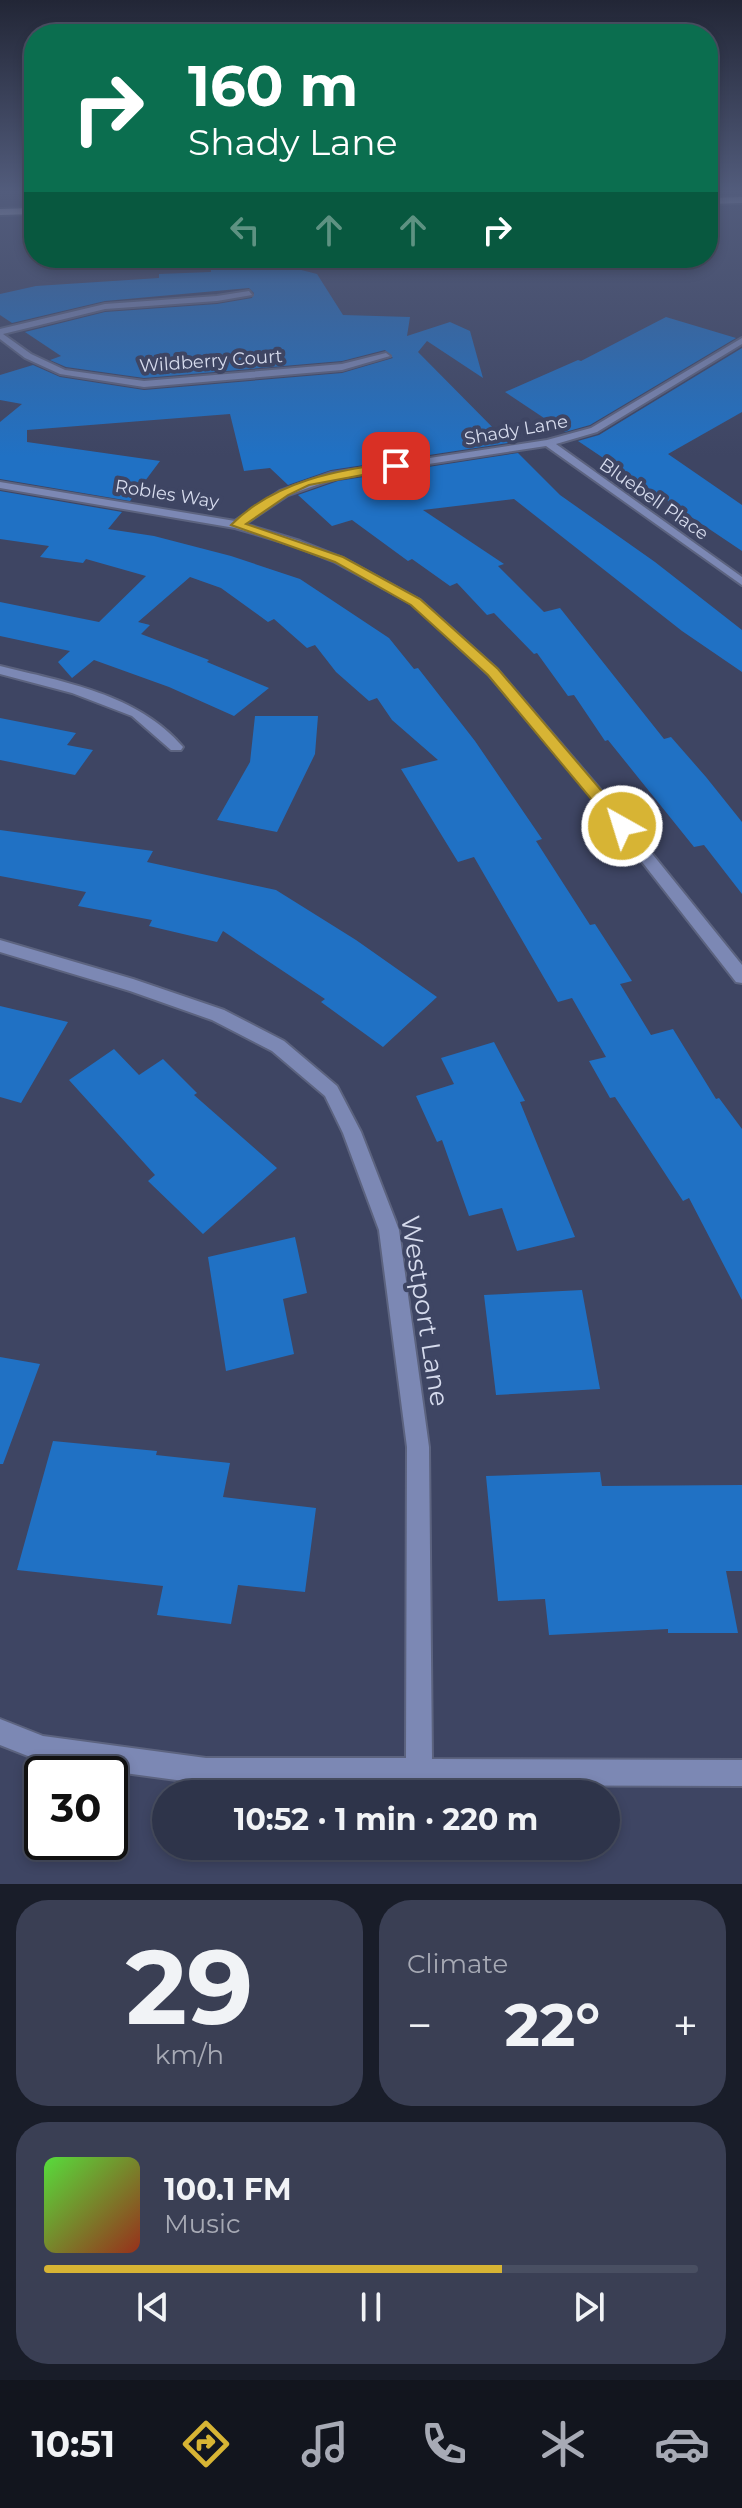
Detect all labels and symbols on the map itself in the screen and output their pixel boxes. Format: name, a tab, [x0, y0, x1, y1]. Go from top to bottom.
street label: Wildberry Court	[138, 345, 284, 377]
street label: Shady Lane	[463, 410, 570, 450]
pin	[362, 432, 430, 500]
street label: Bluebell Place	[595, 453, 713, 545]
street label: Robles Way	[114, 475, 221, 513]
position arrow	[580, 784, 664, 868]
street label: Westport Lane	[394, 1213, 456, 1409]
speed limit sign: 30	[24, 1756, 128, 1860]

